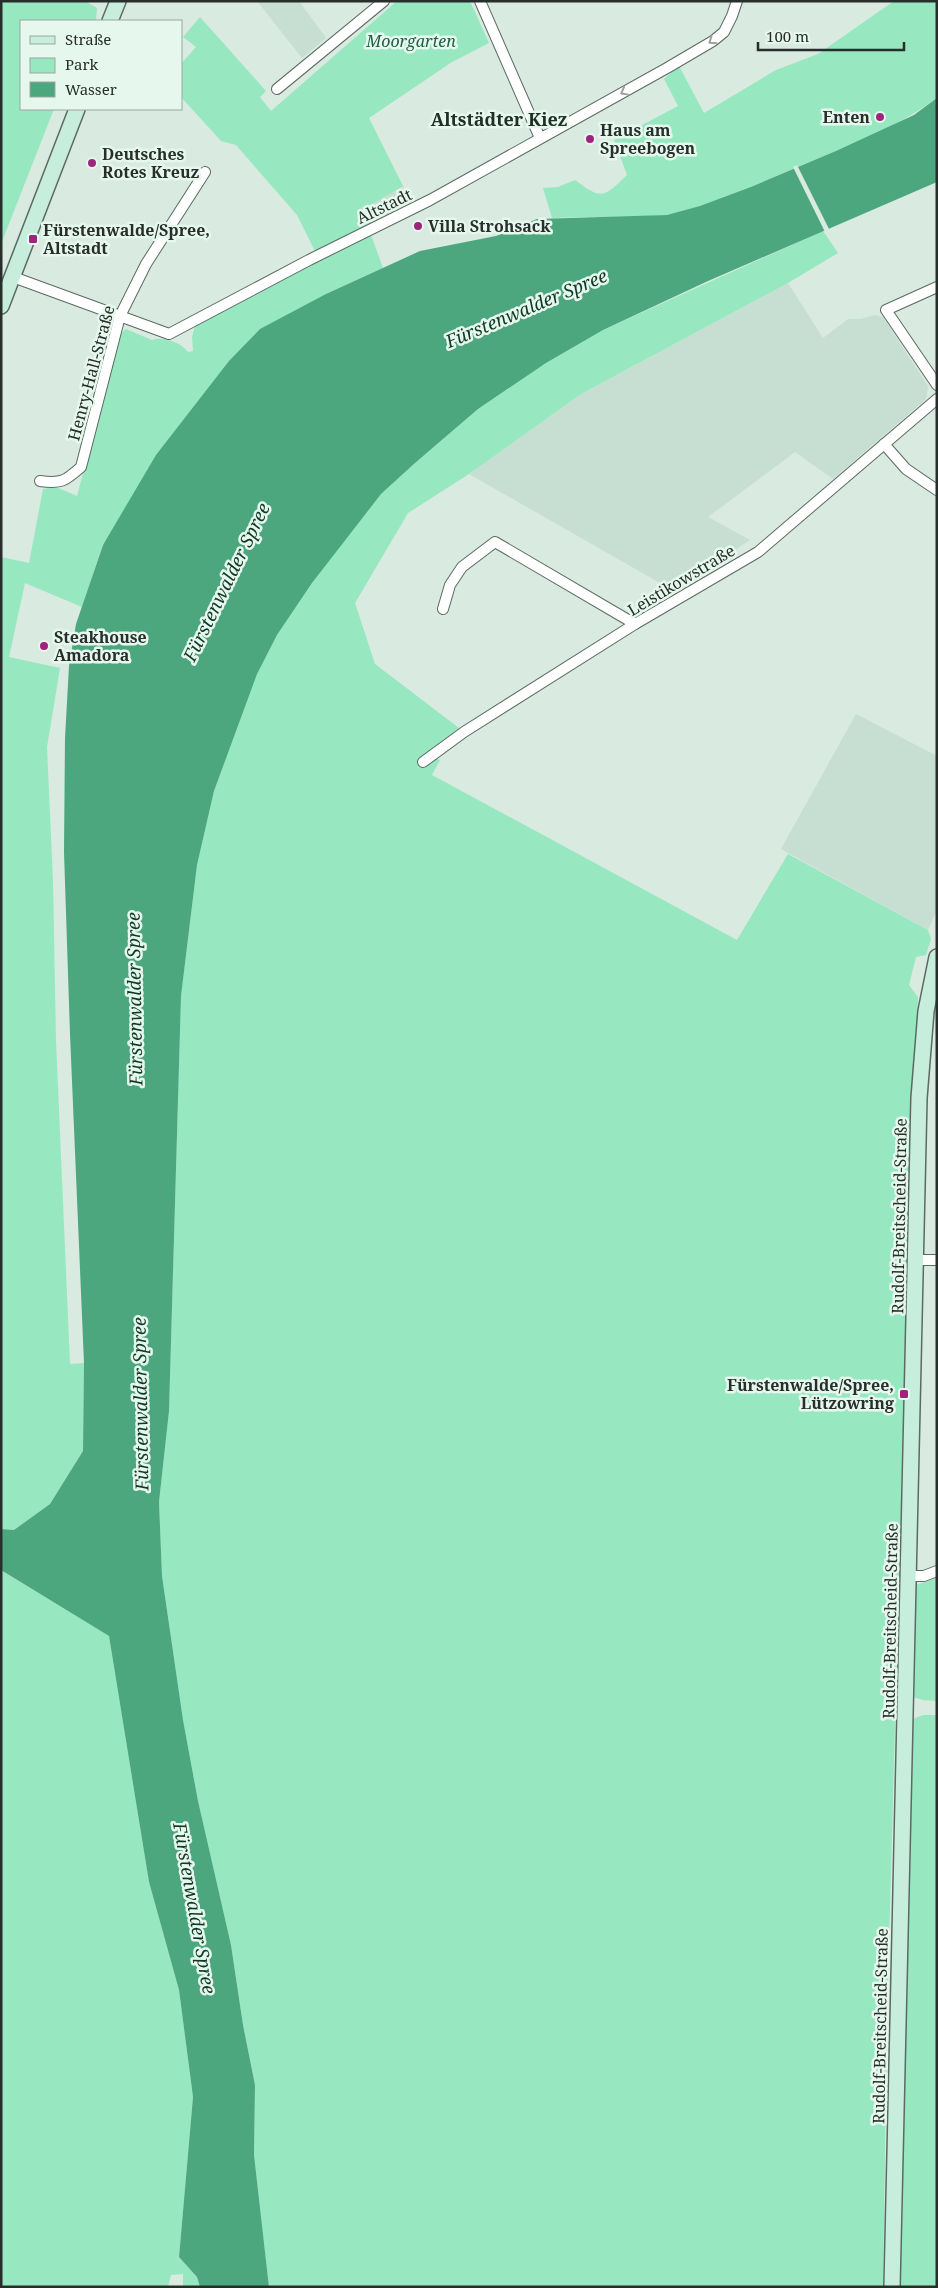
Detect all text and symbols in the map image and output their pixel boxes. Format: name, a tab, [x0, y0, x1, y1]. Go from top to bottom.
legend	[20, 20, 182, 110]
scale bar	[758, 20, 904, 52]
text: 100 m	[766, 26, 809, 46]
text: Straße	[65, 29, 111, 49]
park label: Moorgarten	[365, 30, 456, 52]
one-way arrow	[708, 35, 717, 44]
text: Park	[65, 54, 99, 74]
text: Wasser	[65, 79, 117, 99]
one-way arrow	[621, 85, 630, 95]
place label: Enten	[823, 106, 870, 128]
district label: Altstädter Kiez	[431, 107, 567, 131]
marker: Enten	[874, 111, 886, 123]
place label: Haus am Spreebogen	[600, 119, 696, 159]
marker: Haus am Spreebogen	[584, 133, 596, 145]
place label: Deutsches Rotes Kreuz	[102, 143, 199, 183]
marker: Deutsches Rotes Kreuz	[86, 157, 98, 169]
street label: Altstadt	[353, 183, 416, 229]
place label: Villa Strohsack	[428, 215, 551, 237]
place label: Fürstenwalde/Spree, Altstadt	[43, 219, 210, 259]
marker: Villa Strohsack	[412, 220, 424, 232]
marker: Fürstenwalde/Spree, Altstadt	[27, 233, 39, 245]
water label: Fürstenwalder Spree	[441, 263, 611, 353]
street label: Henry-Hall-Straße	[62, 303, 120, 443]
water label: Fürstenwalder Spree	[177, 499, 275, 666]
street label: Leistikowstraße	[623, 539, 739, 621]
place label: Steakhouse Amadora	[54, 626, 147, 666]
marker: Steakhouse Amadora	[38, 640, 50, 652]
water label: Fürstenwalder Spree	[120, 912, 148, 1087]
street label: Rudolf-Breitscheid-Straße	[886, 1118, 912, 1314]
water label: Fürstenwalder Spree	[126, 1317, 154, 1492]
place label: Fürstenwalde/Spree, Lützowring	[727, 1374, 894, 1414]
marker: Fürstenwalde/Spree, Lützowring	[898, 1388, 910, 1400]
street label: Rudolf-Breitscheid-Straße	[877, 1523, 903, 1719]
water label: Fürstenwalder Spree	[168, 1820, 222, 1996]
street label: Rudolf-Breitscheid-Straße	[867, 1928, 893, 2124]

